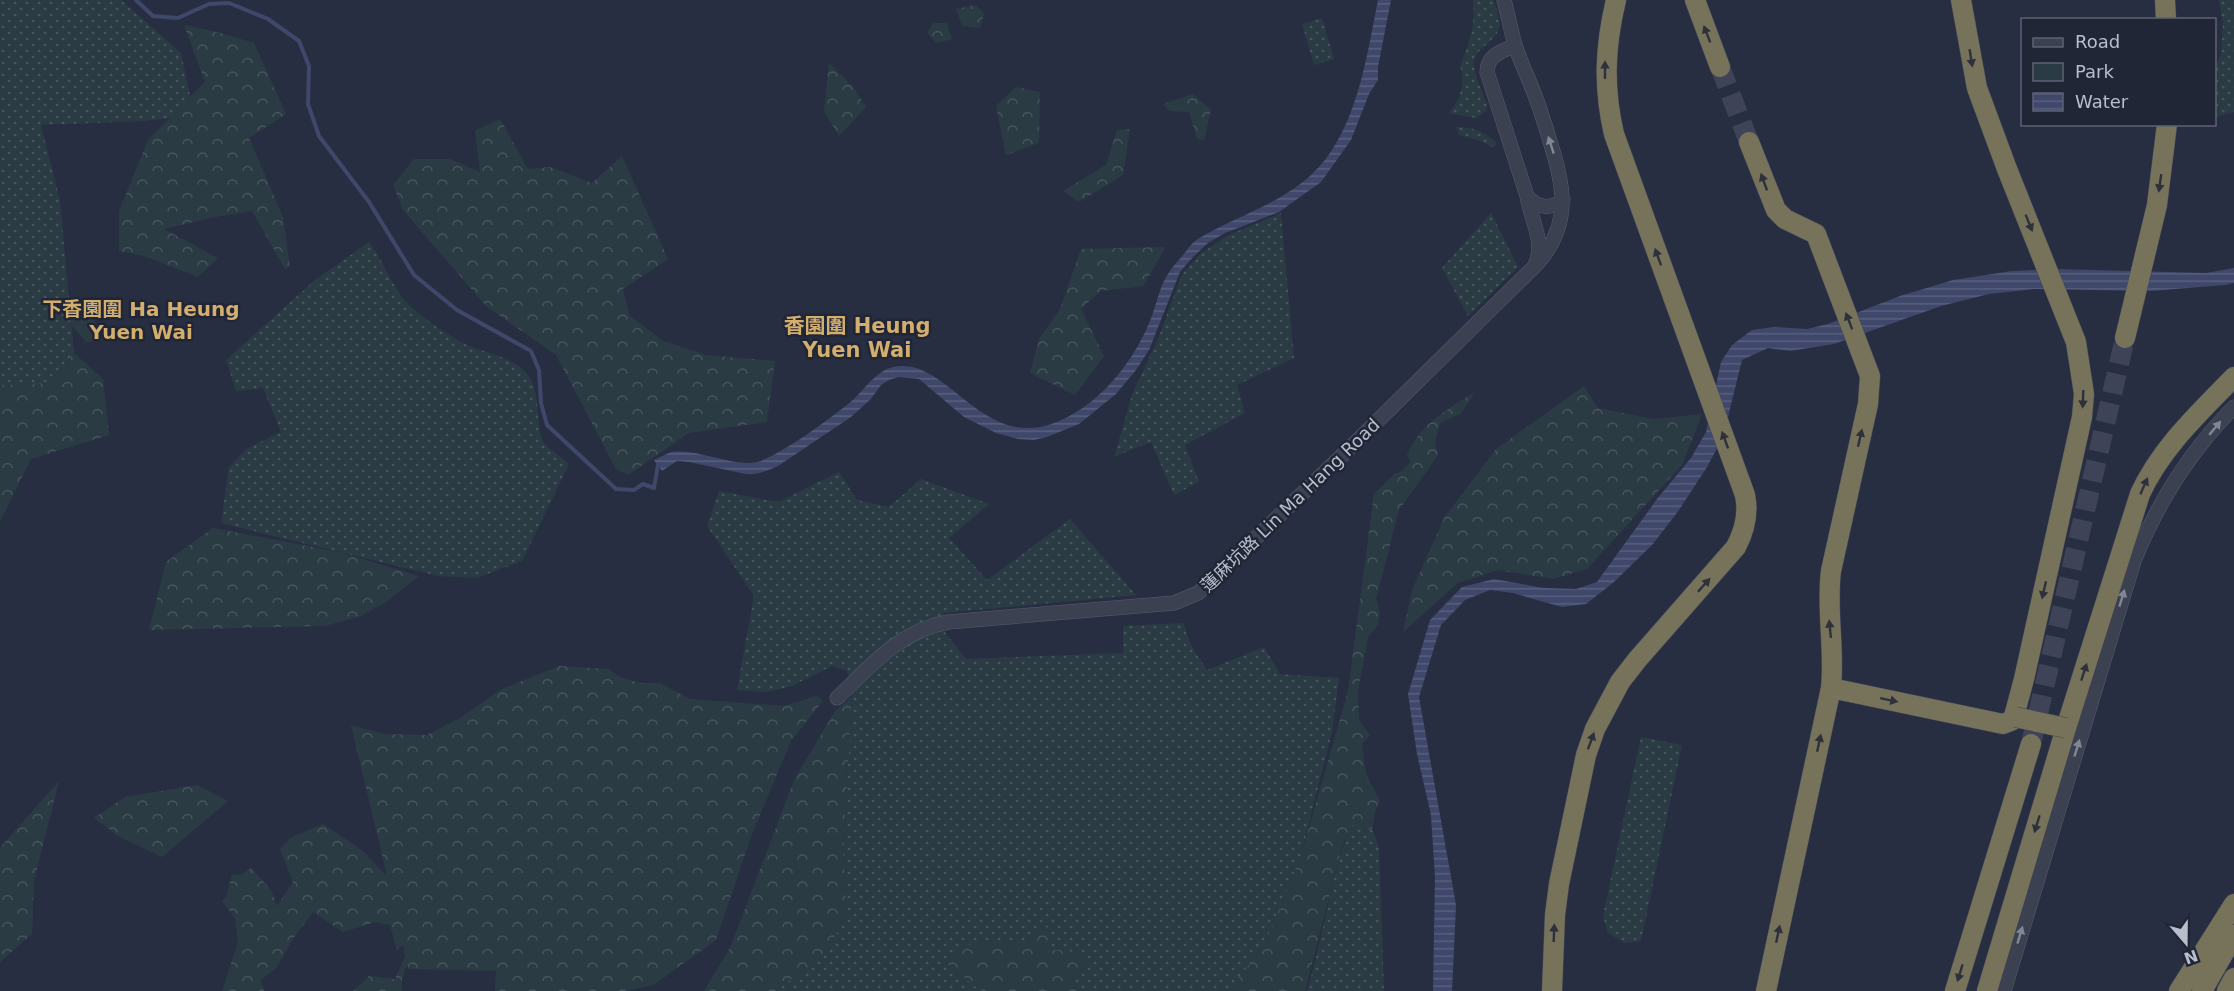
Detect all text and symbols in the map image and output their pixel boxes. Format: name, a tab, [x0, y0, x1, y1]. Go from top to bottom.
legend	[2021, 18, 2216, 126]
one-way arrow	[1702, 24, 1712, 42]
text: Road	[2075, 31, 2120, 52]
one-way arrow	[1966, 48, 1975, 67]
one-way arrow	[1601, 61, 1610, 80]
text: Park	[2075, 61, 2114, 82]
text: Water	[2075, 91, 2129, 112]
one-way arrow	[1546, 136, 1555, 154]
one-way arrow	[1758, 173, 1768, 191]
one-way arrow	[2156, 173, 2165, 192]
one-way arrow	[2024, 214, 2034, 232]
one-way arrow	[1652, 248, 1662, 266]
district label: 下香園圍 Ha Heung Yuen Wai	[42, 297, 240, 344]
one-way arrow	[1844, 312, 1854, 330]
district label: 香園圍 Heung Yuen Wai	[783, 314, 931, 362]
one-way arrow	[2078, 390, 2088, 409]
street label: 蓮麻坑路 Lin Ma Hang Road	[1196, 414, 1384, 596]
one-way arrow	[2208, 421, 2221, 436]
one-way arrow	[1856, 428, 1865, 447]
one-way arrow	[1719, 431, 1729, 449]
one-way arrow	[2139, 477, 2149, 495]
one-way arrow	[1697, 578, 1710, 593]
one-way arrow	[2038, 581, 2048, 599]
one-way arrow	[2118, 589, 2127, 607]
one-way arrow	[1825, 620, 1835, 639]
one-way arrow	[2080, 663, 2090, 681]
one-way arrow	[1879, 696, 1898, 705]
one-way arrow	[1586, 732, 1596, 750]
one-way arrow	[1815, 733, 1824, 752]
one-way arrow	[2073, 739, 2082, 757]
one-way arrow	[2032, 815, 2041, 833]
north arrow	[2156, 913, 2216, 973]
one-way arrow	[1550, 923, 1559, 942]
one-way arrow	[1774, 925, 1784, 943]
one-way arrow	[2016, 926, 2026, 944]
text: N	[2181, 945, 2201, 968]
one-way arrow	[1955, 964, 1964, 982]

